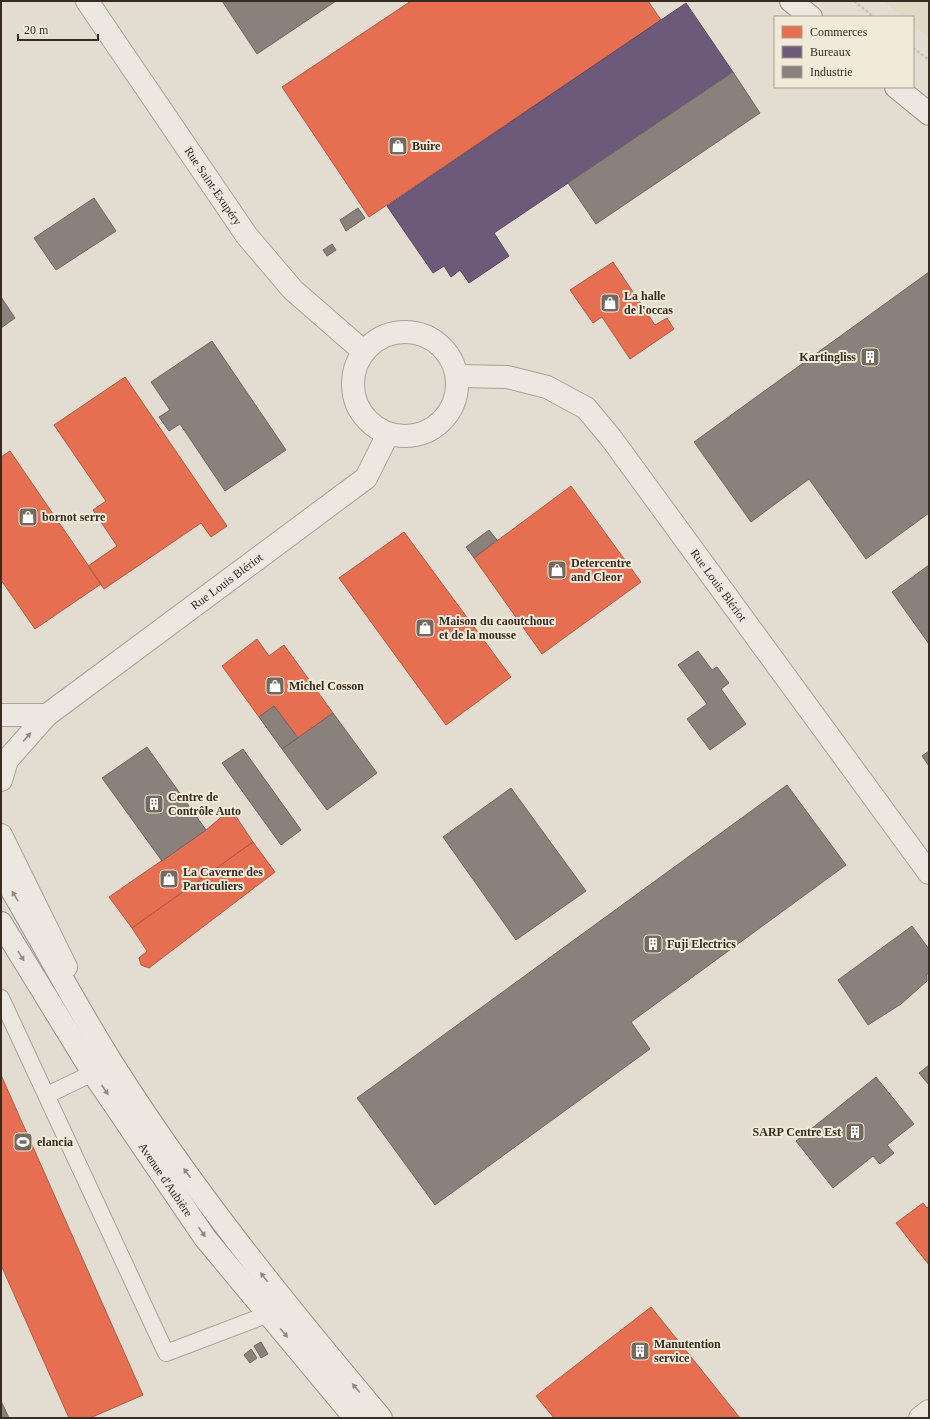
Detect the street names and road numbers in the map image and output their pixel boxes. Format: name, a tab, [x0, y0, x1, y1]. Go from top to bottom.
street label: Rue Saint-Exupéry	[181, 144, 245, 228]
street label: Rue Louis Blériot	[688, 546, 750, 625]
street label: Rue Louis Blériot	[188, 550, 266, 613]
street label: Avenue d'Aubière	[135, 1140, 195, 1219]

